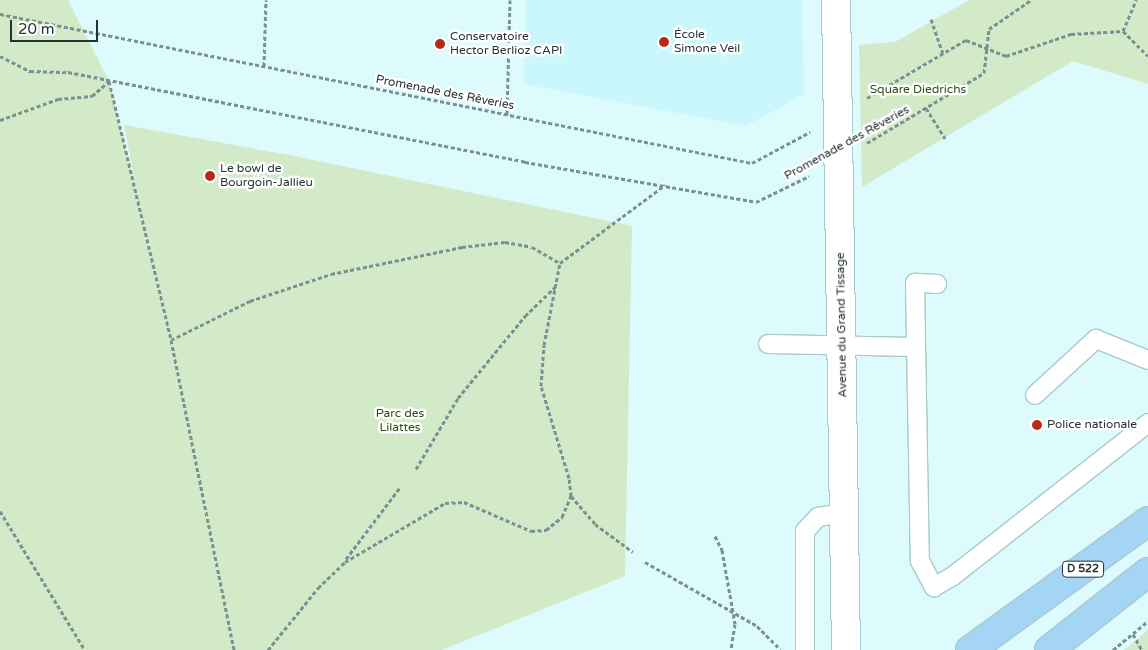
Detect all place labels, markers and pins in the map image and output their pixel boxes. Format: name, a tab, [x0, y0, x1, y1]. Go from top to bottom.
place label: École Simone Veil	[674, 28, 740, 56]
place label: Conservatoire Hector Berlioz CAPI	[450, 30, 562, 58]
marker: École Simone Veil	[658, 36, 670, 48]
marker: Conservatoire Hector Berlioz CAPI	[434, 38, 446, 50]
place label: Le bowl de Bourgoin-Jallieu	[220, 162, 313, 190]
marker: Le bowl de Bourgoin-Jallieu	[204, 170, 216, 182]
place label: Police nationale	[1047, 418, 1137, 432]
marker: Police nationale	[1031, 419, 1043, 431]

